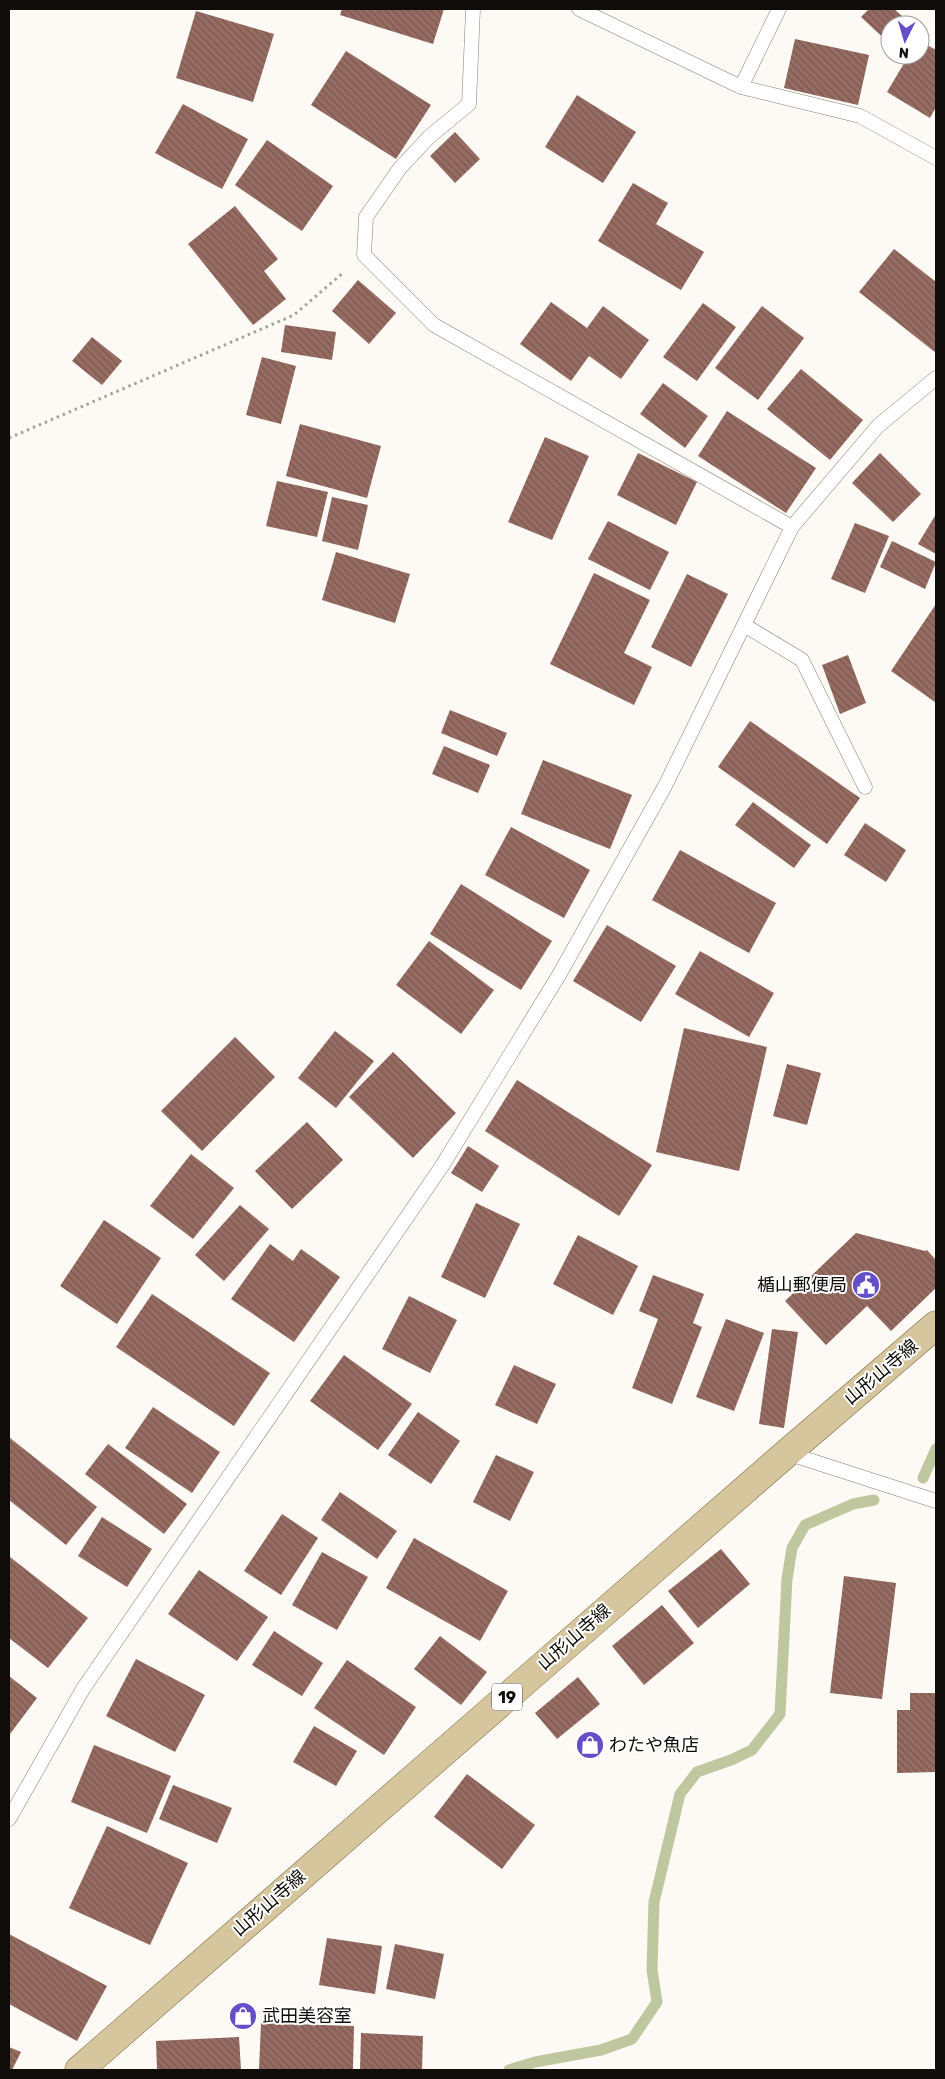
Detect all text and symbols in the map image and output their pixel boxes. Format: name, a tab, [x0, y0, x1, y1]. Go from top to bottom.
north arrow	[880, 15, 930, 65]
text: N	[898, 44, 910, 61]
public building icon: 楯山郵便局	[851, 1270, 881, 1300]
place label: 楯山郵便局	[757, 1274, 847, 1296]
street label: 山形山寺線	[839, 1335, 923, 1409]
street label: 山形山寺線	[533, 1599, 615, 1675]
road number: 19	[492, 1684, 522, 1710]
shop icon: わたや魚店	[575, 1730, 605, 1760]
place label: わたや魚店	[609, 1734, 699, 1756]
street label: 山形山寺線	[228, 1865, 310, 1941]
shop icon: 武田美容室	[228, 2001, 258, 2031]
place label: 武田美容室	[262, 2005, 352, 2027]

